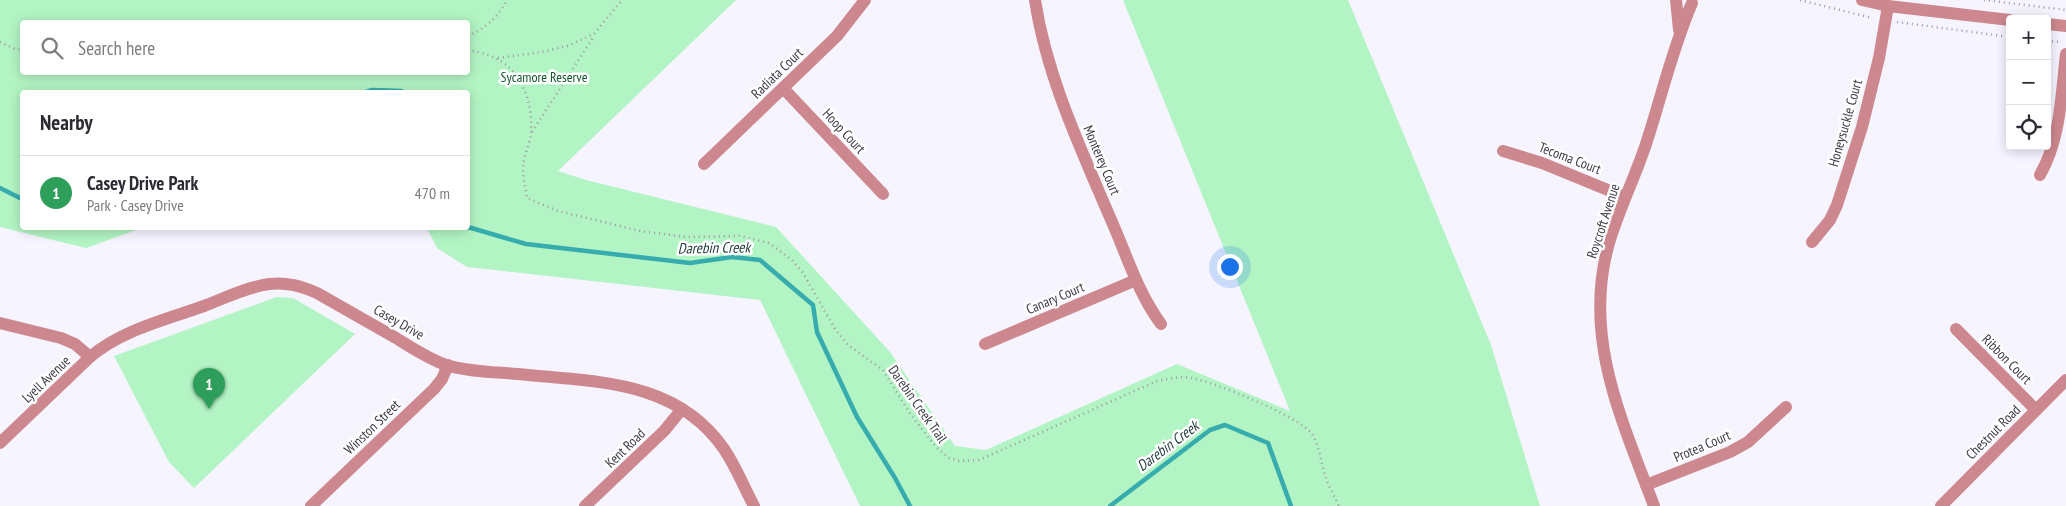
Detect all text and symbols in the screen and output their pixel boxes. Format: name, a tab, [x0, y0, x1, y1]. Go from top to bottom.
map controls	[2006, 15, 2051, 150]
button: +	[2006, 15, 2051, 60]
search box	[20, 20, 470, 75]
icon: search	[38, 34, 66, 62]
text: Search here	[78, 36, 155, 60]
street label: Radiata Court	[747, 44, 807, 102]
button: −	[2006, 60, 2051, 105]
park label: Sycamore Reserve	[500, 68, 588, 86]
street label: Honeysuckle Court	[1824, 77, 1866, 169]
street label: Hoop Court	[819, 105, 869, 157]
button: locate	[2006, 105, 2051, 150]
text: Nearby	[40, 109, 93, 136]
street label: Monterey Court	[1079, 122, 1125, 198]
street label: Tecoma Court	[1536, 138, 1604, 178]
text: Casey Drive Park	[87, 171, 198, 195]
street label: Roycroft Avenue	[1582, 181, 1624, 261]
text: 1	[52, 183, 60, 203]
text: 470 m	[415, 183, 450, 203]
text: Park · Casey Drive	[87, 195, 184, 215]
water label: Darebin Creek	[678, 237, 753, 258]
your location	[1217, 254, 1243, 280]
street label: Canary Court	[1023, 278, 1087, 318]
street label: Casey Drive	[371, 300, 428, 344]
street label: Ribbon Court	[1978, 330, 2036, 388]
street label: Lyell Avenue	[18, 351, 74, 406]
street label: Darebin Creek Trail	[885, 362, 952, 447]
pin: 1	[193, 368, 225, 409]
street label: Winston Street	[340, 396, 404, 458]
street label: Chestnut Road	[1962, 401, 2024, 463]
water label: Darebin Creek	[1133, 415, 1204, 475]
street label: Kent Road	[601, 425, 649, 471]
street label: Protea Court	[1671, 426, 1733, 466]

